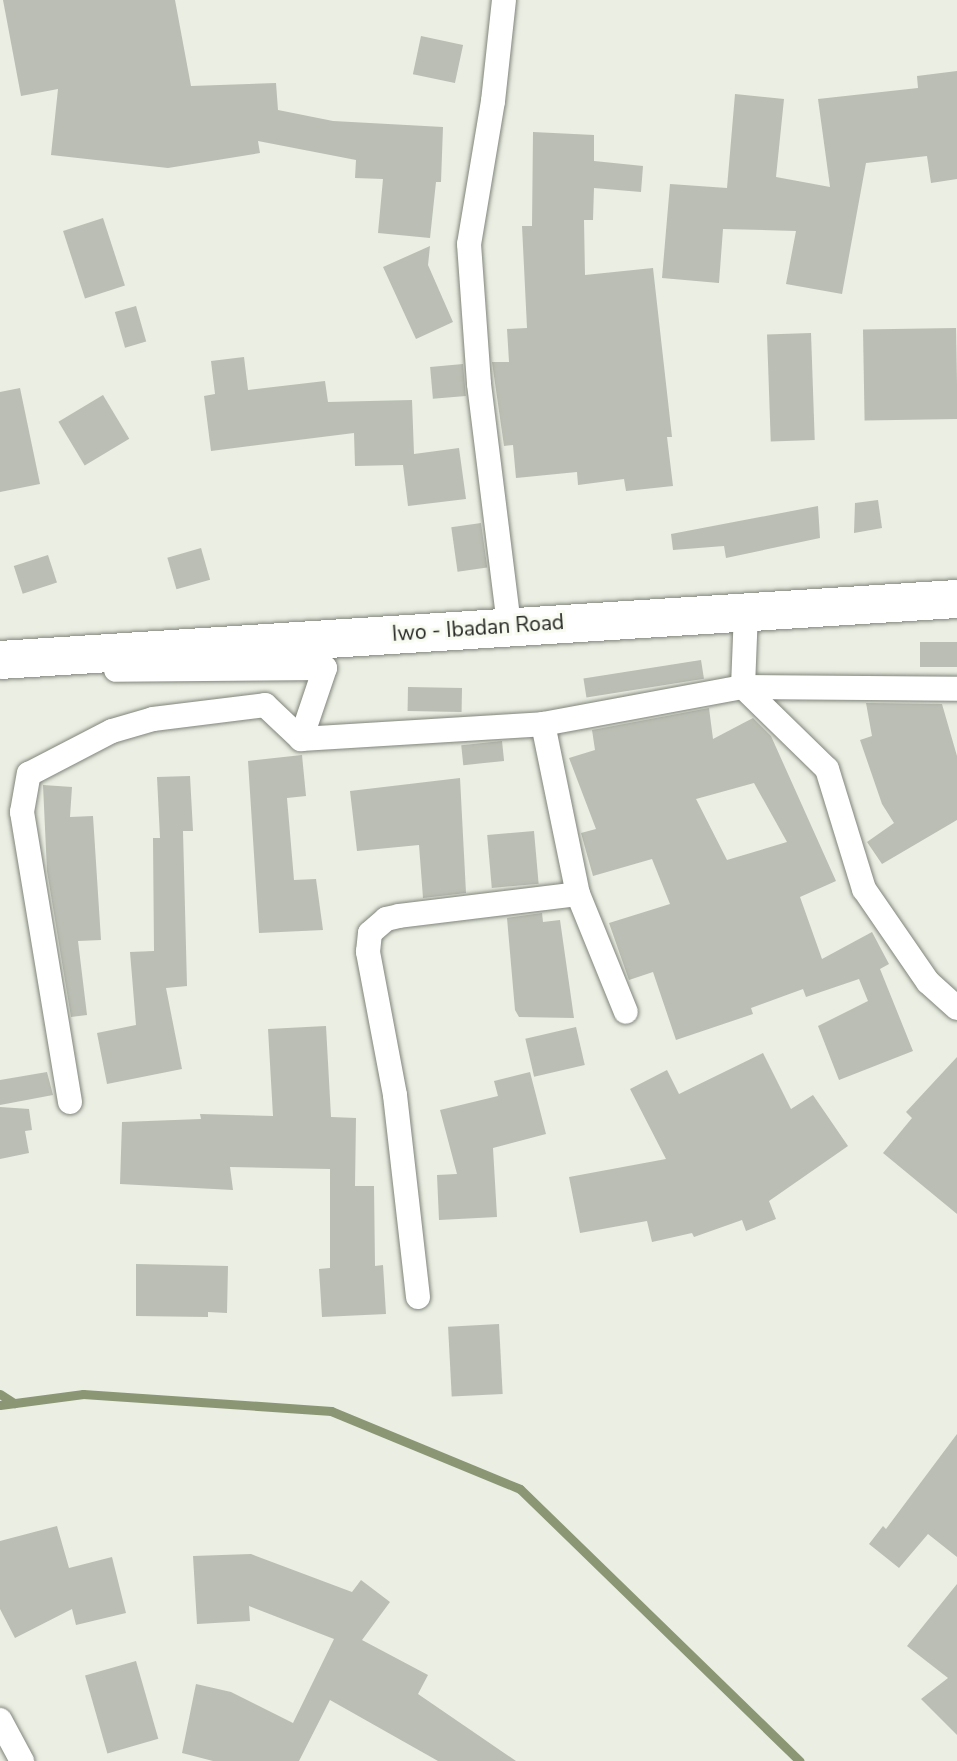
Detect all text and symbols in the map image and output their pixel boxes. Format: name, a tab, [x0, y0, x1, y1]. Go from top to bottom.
street label: Iwo - Ibadan Road	[391, 609, 565, 647]

